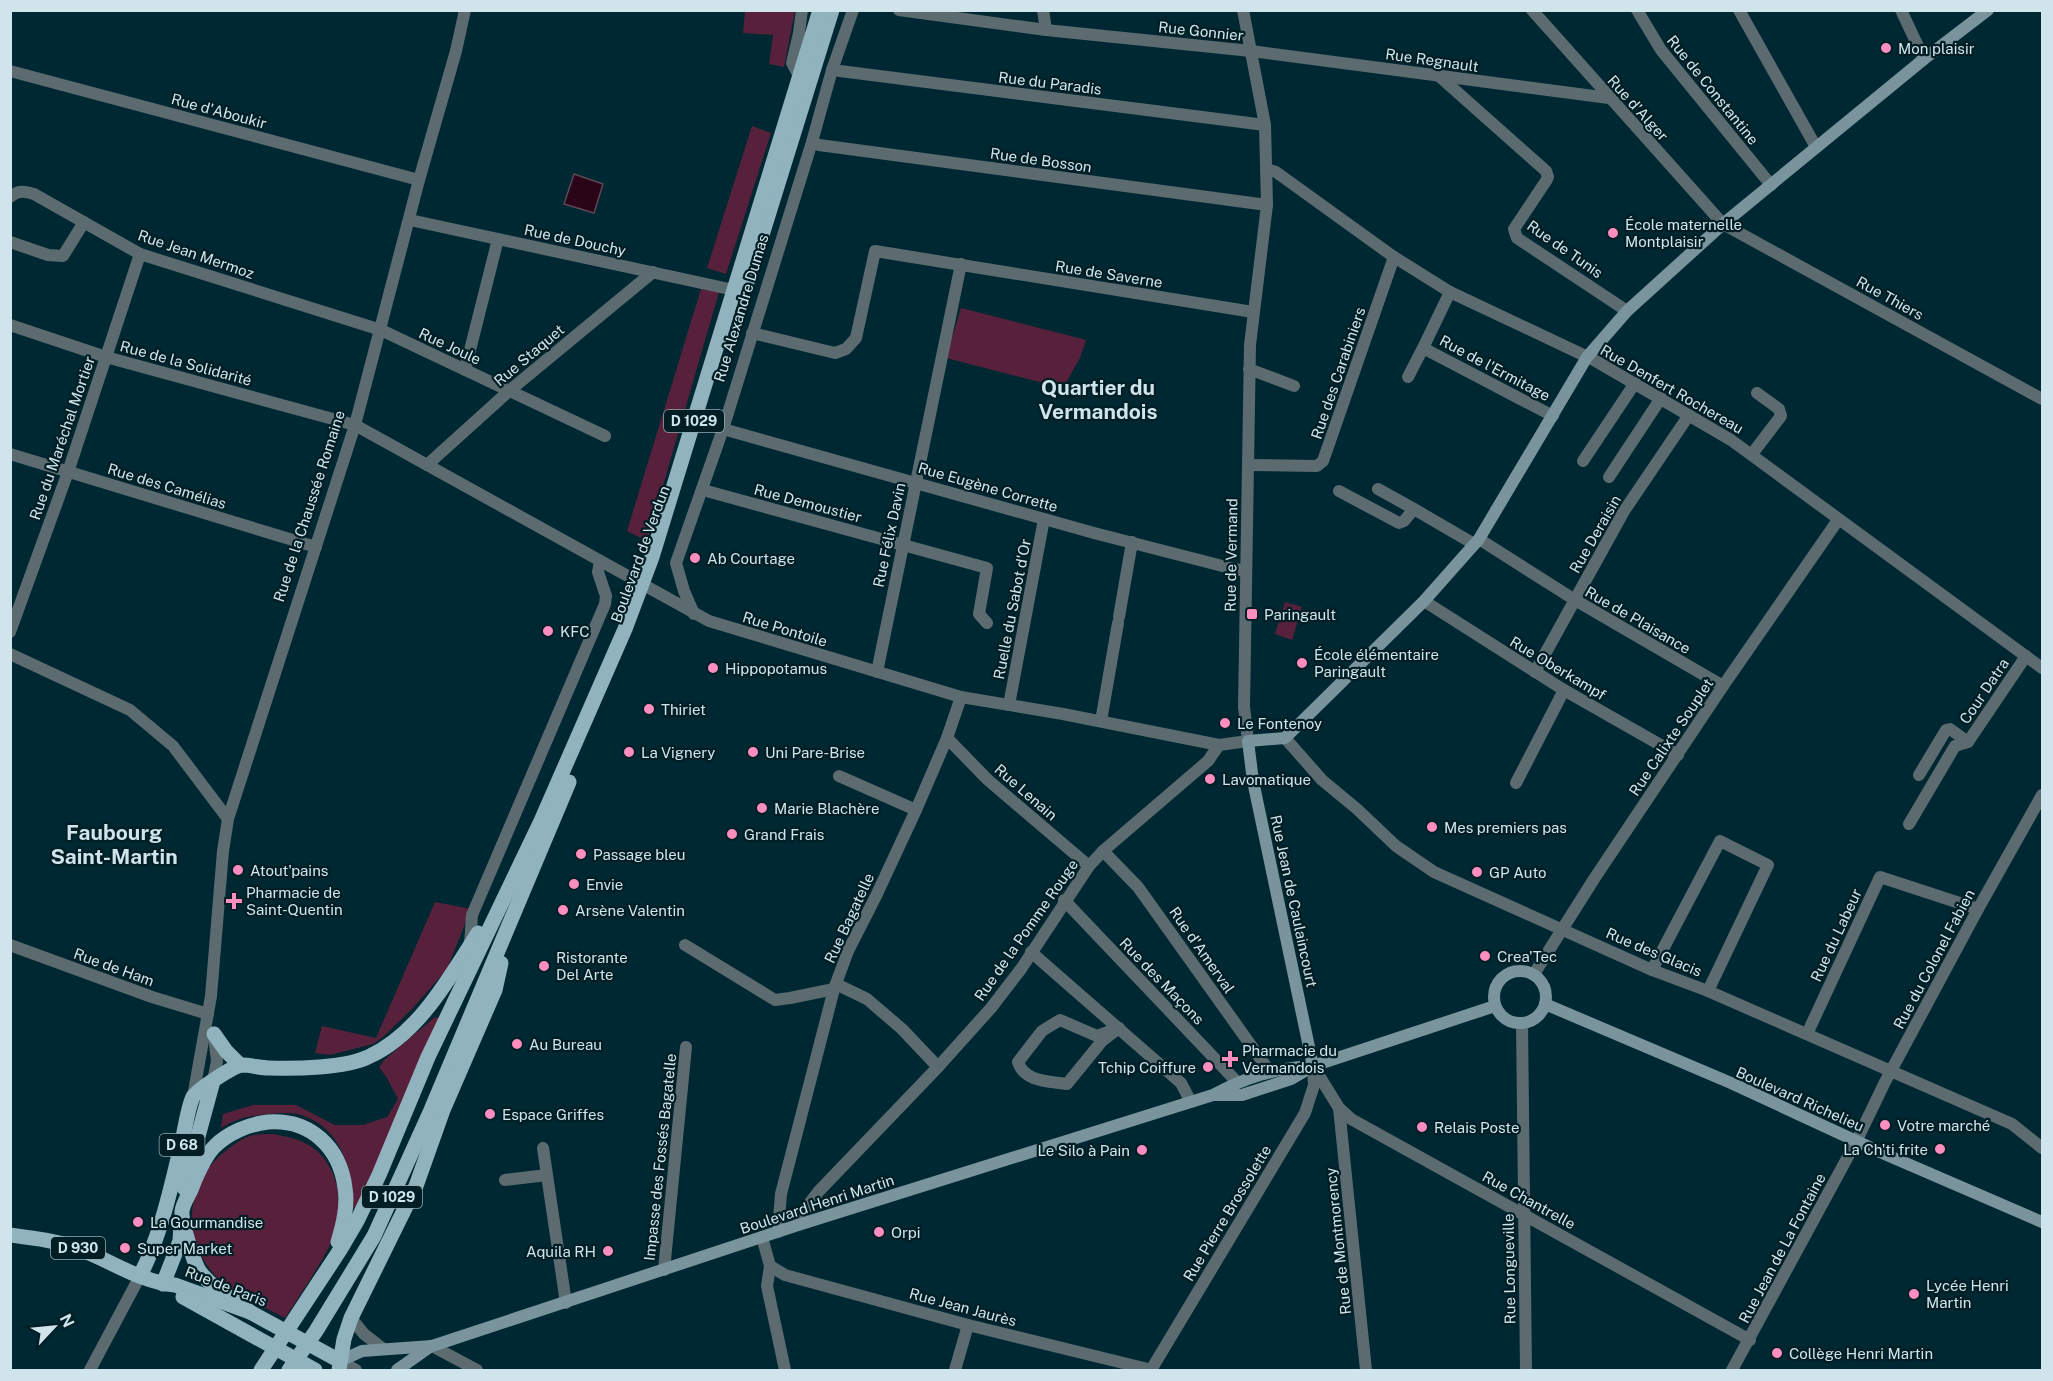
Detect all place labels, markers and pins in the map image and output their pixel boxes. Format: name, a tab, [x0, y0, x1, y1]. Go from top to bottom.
place label: Mon plaisir	[1898, 40, 1975, 57]
marker: Mon plaisir	[1879, 41, 1893, 55]
place label: École maternelle Montplaisir	[1625, 216, 1742, 250]
marker: École maternelle Montplaisir	[1606, 226, 1620, 240]
place label: Ab Courtage	[707, 550, 795, 567]
marker: Ab Courtage	[688, 551, 702, 565]
place label: Paringault	[1264, 606, 1336, 623]
marker: Paringault	[1245, 607, 1259, 621]
place label: KFC	[560, 623, 589, 640]
marker: KFC	[541, 624, 555, 638]
place label: École élémentaire Paringault	[1314, 646, 1439, 680]
marker: École élémentaire Paringault	[1295, 656, 1309, 670]
place label: Hippopotamus	[725, 660, 827, 677]
marker: Hippopotamus	[706, 661, 720, 675]
place label: Thiriet	[661, 701, 706, 718]
marker: Thiriet	[642, 702, 656, 716]
place label: Le Fontenoy	[1237, 715, 1322, 732]
marker: Le Fontenoy	[1218, 716, 1232, 730]
place label: La Vignery	[641, 744, 715, 761]
place label: Uni Pare-Brise	[765, 744, 865, 761]
marker: La Vignery	[622, 745, 636, 759]
marker: Uni Pare-Brise	[746, 745, 760, 759]
place label: Lavomatique	[1222, 771, 1311, 788]
marker: Lavomatique	[1203, 772, 1217, 786]
place label: Marie Blachère	[774, 800, 879, 817]
marker: Marie Blachère	[755, 801, 769, 815]
place label: Mes premiers pas	[1444, 819, 1567, 836]
marker: Mes premiers pas	[1425, 820, 1439, 834]
place label: Grand Frais	[744, 826, 824, 843]
marker: Grand Frais	[725, 827, 739, 841]
place label: Passage bleu	[593, 846, 686, 863]
marker: Passage bleu	[574, 847, 588, 861]
place label: Atout'pains	[250, 862, 328, 879]
marker: Atout'pains	[231, 863, 245, 877]
place label: GP Auto	[1489, 864, 1547, 881]
marker: GP Auto	[1470, 865, 1484, 879]
place label: Envie	[586, 876, 623, 893]
marker: Envie	[567, 877, 581, 891]
place label: Pharmacie de Saint-Quentin	[246, 884, 343, 918]
marker: Pharmacie de Saint-Quentin	[227, 894, 241, 908]
place label: Arsène Valentin	[575, 902, 685, 919]
marker: Arsène Valentin	[556, 903, 570, 917]
place label: Crea'Tec	[1497, 948, 1557, 965]
place label: Ristorante Del Arte	[556, 949, 628, 983]
marker: Crea'Tec	[1478, 949, 1492, 963]
marker: Ristorante Del Arte	[537, 959, 551, 973]
place label: Au Bureau	[529, 1036, 602, 1053]
marker: Au Bureau	[510, 1037, 524, 1051]
place label: Pharmacie du Vermandois	[1242, 1042, 1337, 1076]
marker: Pharmacie du Vermandois	[1223, 1052, 1237, 1066]
place label: Tchip Coiffure	[1098, 1059, 1196, 1076]
marker: Tchip Coiffure	[1201, 1060, 1215, 1074]
place label: Espace Griffes	[502, 1106, 604, 1123]
marker: Espace Griffes	[483, 1107, 497, 1121]
place label: Votre marché	[1897, 1117, 1990, 1134]
marker: Votre marché	[1878, 1118, 1892, 1132]
place label: Relais Poste	[1434, 1119, 1519, 1136]
marker: Relais Poste	[1415, 1120, 1429, 1134]
place label: La Ch'ti frite	[1843, 1141, 1928, 1158]
place label: Le Silo à Pain	[1037, 1142, 1130, 1159]
marker: La Ch'ti frite	[1933, 1142, 1947, 1156]
marker: Le Silo à Pain	[1135, 1143, 1149, 1157]
place label: La Gourmandise	[150, 1214, 263, 1231]
marker: La Gourmandise	[131, 1215, 145, 1229]
place label: Orpi	[891, 1224, 920, 1241]
marker: Orpi	[872, 1225, 886, 1239]
place label: Super Market	[137, 1240, 232, 1257]
marker: Super Market	[118, 1241, 132, 1255]
place label: Aquila RH	[526, 1243, 596, 1260]
marker: Aquila RH	[601, 1244, 615, 1258]
place label: Lycée Henri Martin	[1926, 1277, 2009, 1311]
marker: Lycée Henri Martin	[1907, 1287, 1921, 1301]
place label: Collège Henri Martin	[1789, 1345, 1933, 1362]
marker: Collège Henri Martin	[1770, 1346, 1784, 1360]

